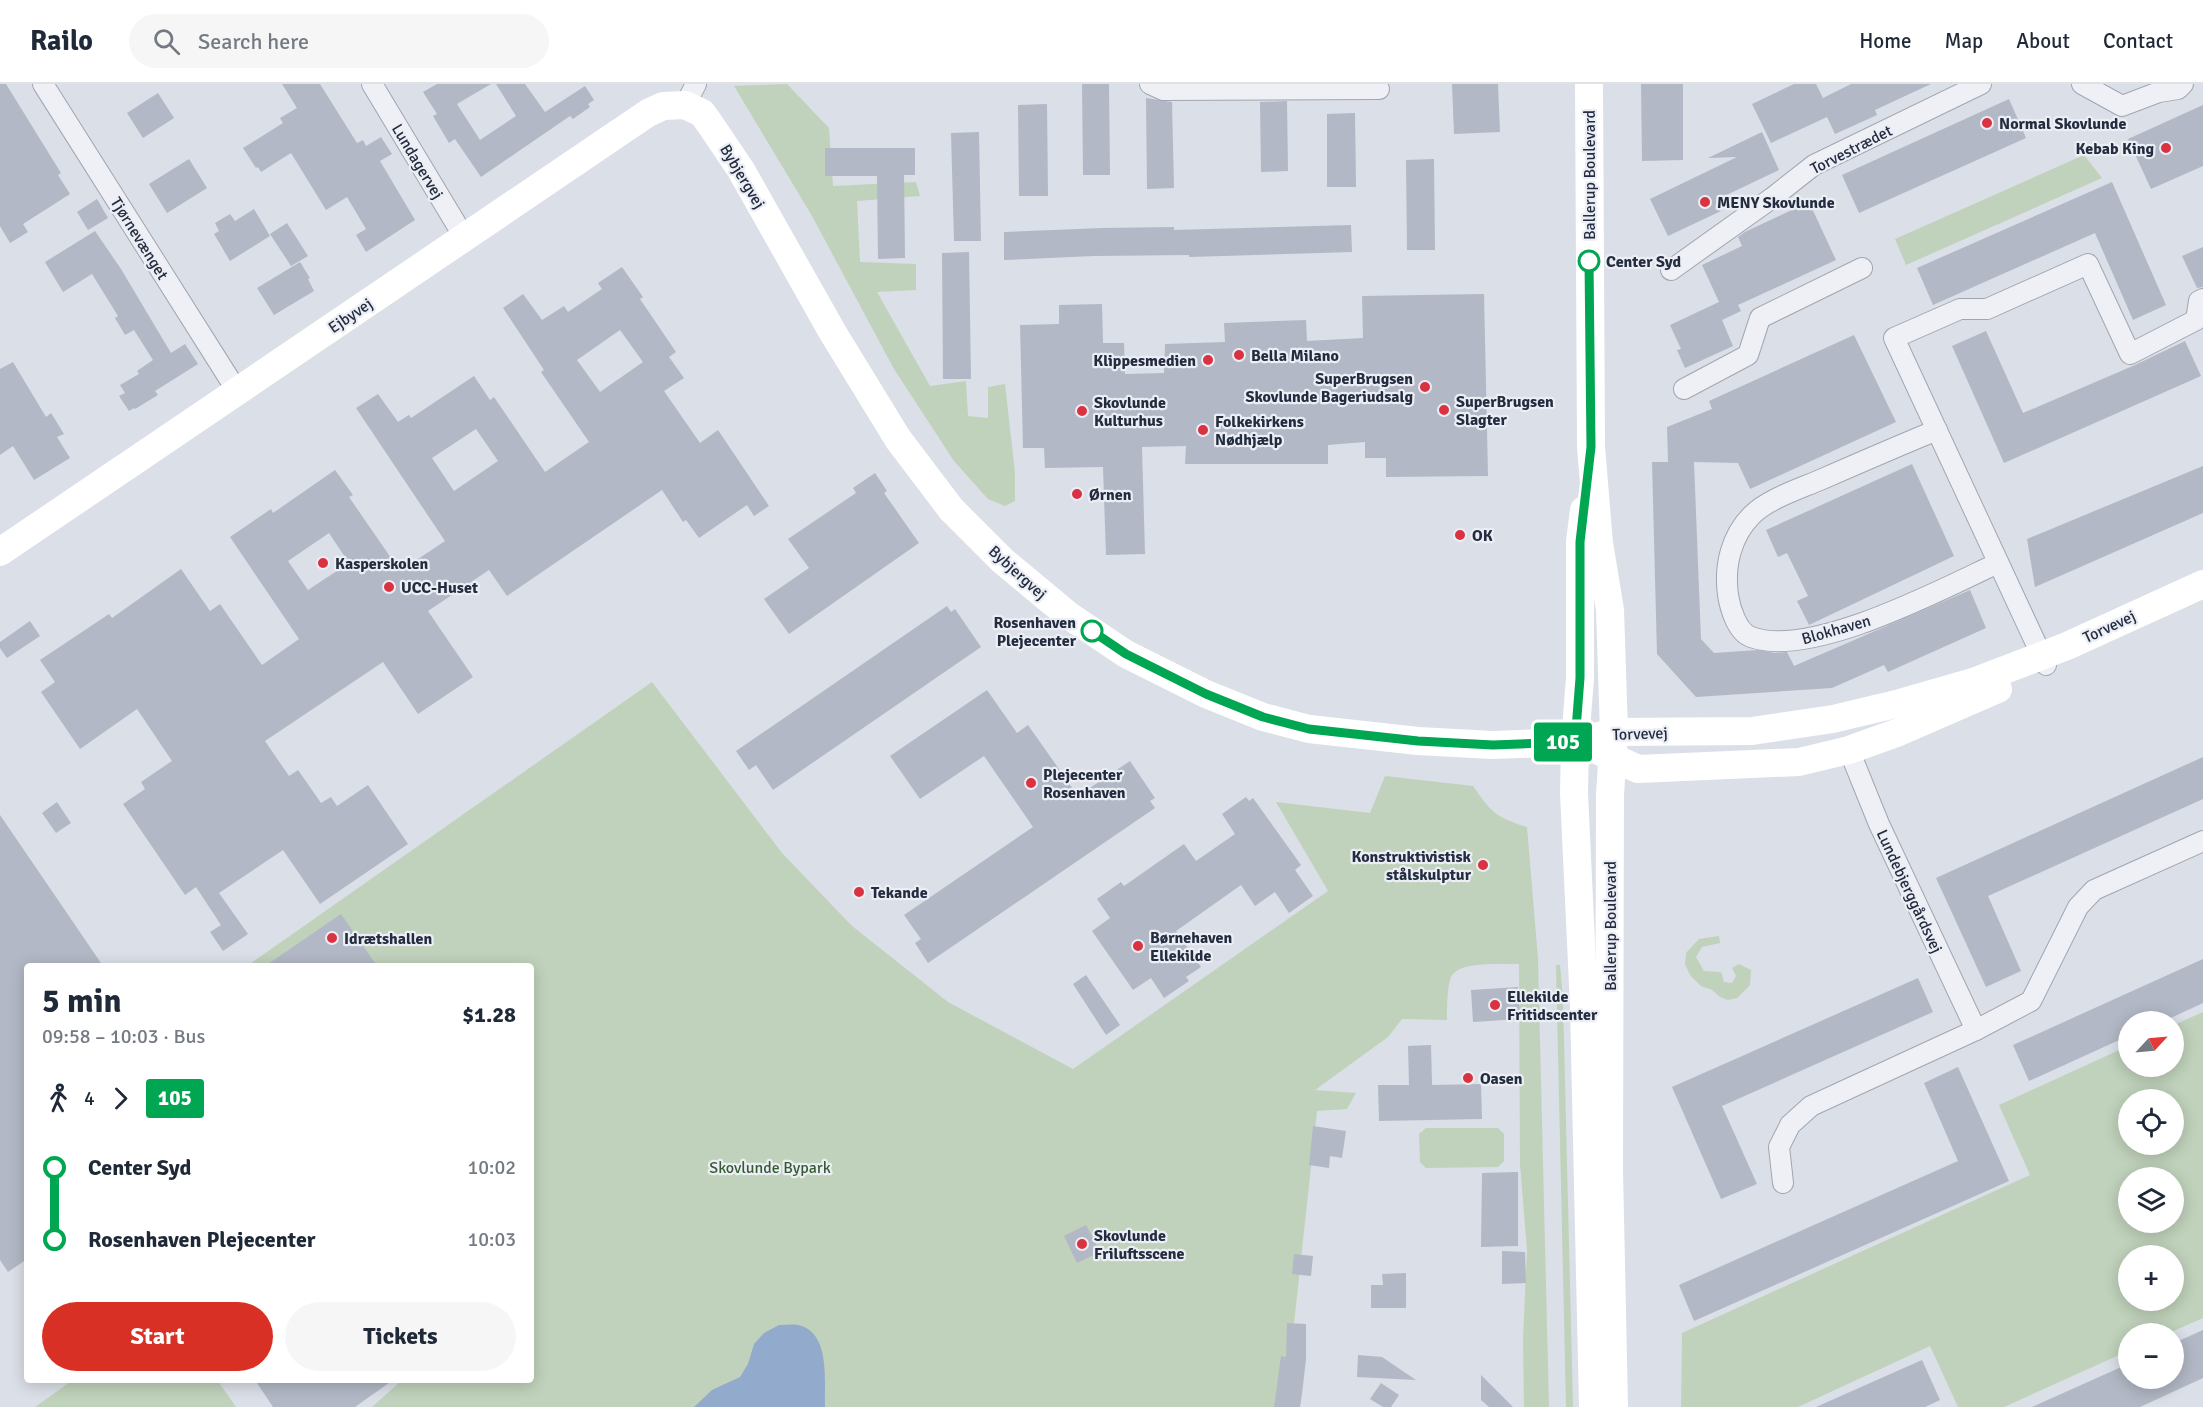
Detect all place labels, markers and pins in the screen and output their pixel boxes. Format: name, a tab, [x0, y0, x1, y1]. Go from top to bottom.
place label: Normal Skovlunde	[1999, 114, 2126, 134]
marker: Normal Skovlunde	[1980, 116, 1994, 130]
place label: Kebab King	[2075, 139, 2154, 159]
marker: Kebab King	[2159, 141, 2173, 155]
place label: MENY Skovlunde	[1717, 193, 1835, 213]
marker: MENY Skovlunde	[1698, 195, 1712, 209]
marker: Center Syd	[1578, 250, 1600, 272]
place label: Center Syd	[1606, 252, 1681, 272]
place label: Bella Milano	[1251, 346, 1339, 366]
marker: Bella Milano	[1232, 348, 1246, 362]
place label: Klippesmedien	[1093, 351, 1196, 371]
marker: Klippesmedien	[1201, 353, 1215, 367]
place label: SuperBrugsen Skovlunde Bageriudsalg	[1246, 369, 1413, 407]
marker: SuperBrugsen Skovlunde Bageriudsalg	[1418, 380, 1432, 394]
place label: SuperBrugsen Slagter	[1456, 392, 1554, 430]
place label: Skovlunde Kulturhus	[1094, 393, 1166, 431]
marker: SuperBrugsen Slagter	[1437, 403, 1451, 417]
marker: Skovlunde Kulturhus	[1075, 404, 1089, 418]
place label: Folkekirkens Nødhjælp	[1215, 412, 1304, 450]
marker: Folkekirkens Nødhjælp	[1196, 423, 1210, 437]
place label: Ørnen	[1089, 485, 1132, 505]
marker: Ørnen	[1070, 487, 1084, 501]
place label: OK	[1472, 526, 1493, 546]
marker: OK	[1453, 528, 1467, 542]
place label: Kasperskolen	[335, 554, 428, 574]
marker: Kasperskolen	[316, 556, 330, 570]
place label: UCC-Huset	[401, 578, 478, 598]
marker: UCC-Huset	[382, 580, 396, 594]
place label: Rosenhaven Plejecenter	[993, 613, 1077, 651]
marker: Rosenhaven Plejecenter	[1081, 620, 1103, 642]
place label: Plejecenter Rosenhaven	[1043, 765, 1126, 803]
marker: Plejecenter Rosenhaven	[1024, 776, 1038, 790]
place label: Konstruktivistisk stålskulptur	[1351, 847, 1472, 885]
marker: Konstruktivistisk stålskulptur	[1476, 858, 1490, 872]
place label: Tekande	[871, 883, 928, 903]
marker: Tekande	[852, 885, 866, 899]
place label: Børnehaven Ellekilde	[1150, 928, 1232, 966]
place label: Idrætshallen	[344, 929, 433, 949]
marker: Idrætshallen	[325, 931, 339, 945]
marker: Børnehaven Ellekilde	[1131, 939, 1145, 953]
place label: Ellekilde Fritidscenter	[1507, 987, 1598, 1025]
marker: Ellekilde Fritidscenter	[1488, 998, 1502, 1012]
place label: Oasen	[1480, 1069, 1523, 1089]
marker: Oasen	[1461, 1071, 1475, 1085]
place label: Skovlunde Friluftsscene	[1094, 1226, 1185, 1264]
marker: Skovlunde Friluftsscene	[1075, 1237, 1089, 1251]

